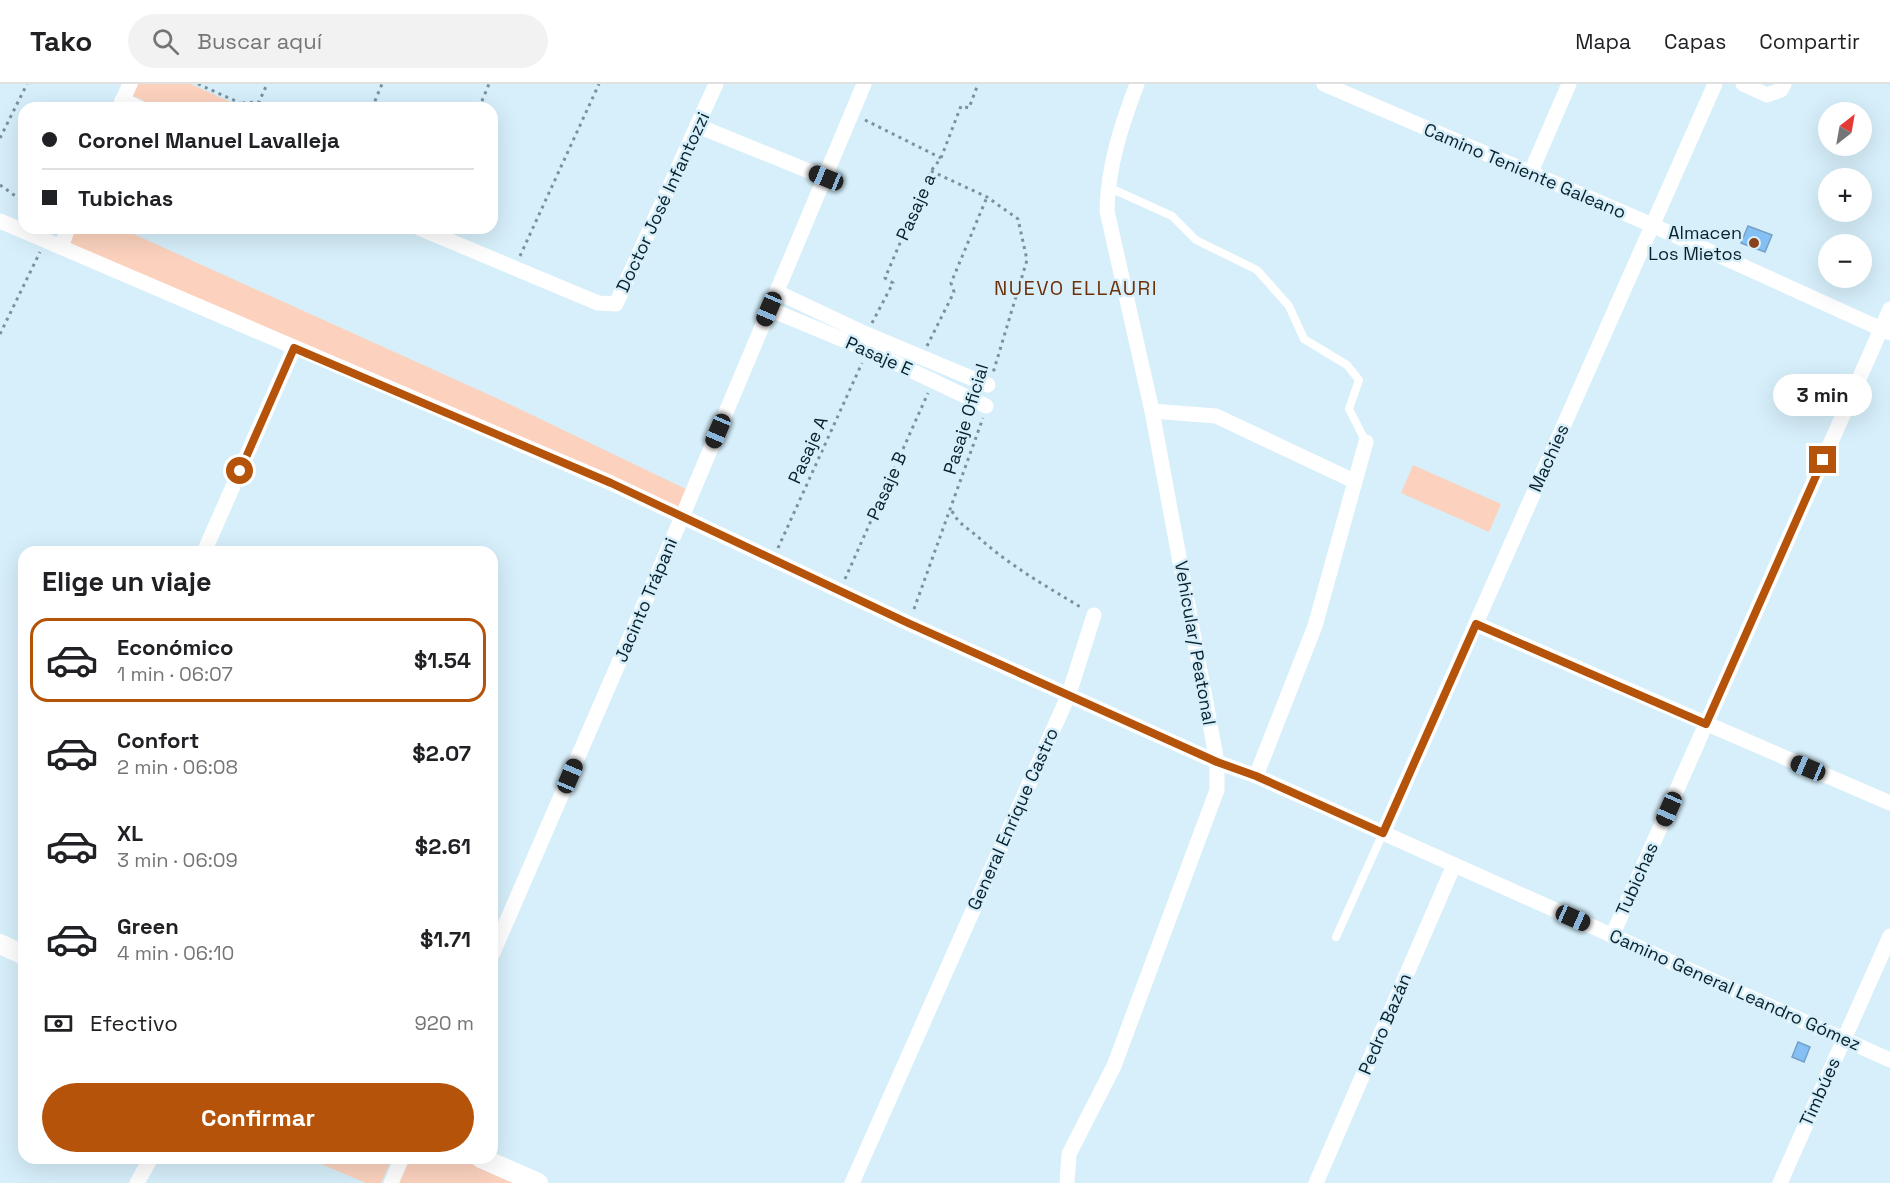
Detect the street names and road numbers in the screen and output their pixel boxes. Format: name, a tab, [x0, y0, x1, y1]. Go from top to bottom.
street label: Doctor José Infantozzi	[611, 108, 714, 296]
street label: Camino Teniente Galeano	[1421, 117, 1630, 224]
street label: Pasaje a	[891, 170, 940, 244]
street label: Pasaje E	[842, 331, 916, 380]
street label: Pasaje Oficial	[938, 361, 993, 477]
street label: Pasaje A	[782, 412, 833, 487]
street label: Machies	[1523, 420, 1574, 495]
street label: Pasaje B	[861, 448, 912, 523]
street label: Jacinto Trápani	[609, 534, 682, 666]
street label: Vehicular/ Peatonal	[1170, 559, 1221, 727]
street label: General Enrique Castro	[962, 724, 1063, 914]
street label: Tubichas	[1610, 839, 1663, 919]
street label: Camino General Leandro Gómez	[1606, 924, 1864, 1055]
street label: Pedro Bazán	[1353, 970, 1416, 1078]
street label: Timbúes	[1794, 1054, 1845, 1130]

